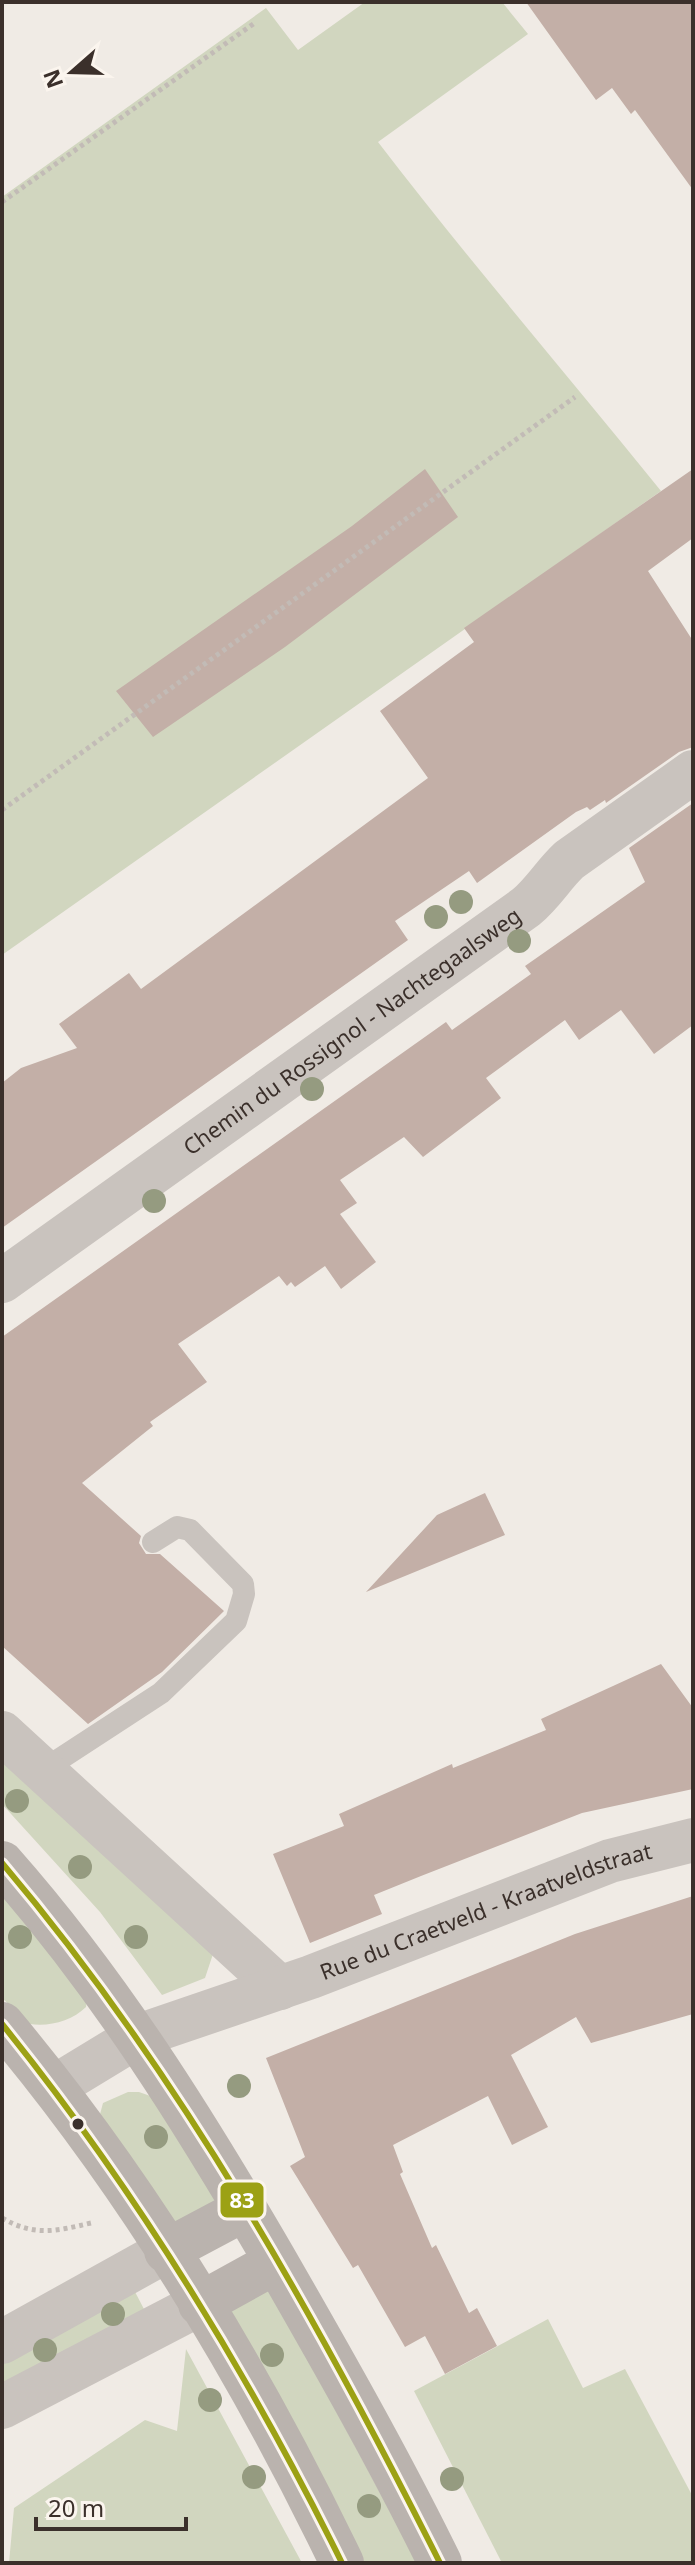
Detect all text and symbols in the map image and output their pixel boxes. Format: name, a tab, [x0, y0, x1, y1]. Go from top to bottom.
north arrow	[32, 32, 112, 112]
text: N	[35, 66, 69, 93]
street label: Chemin du Rossignol - Nachtegaalsweg	[177, 900, 526, 1161]
street label: Rue du Craetveld - Kraatveldstraat	[315, 1835, 655, 1986]
unlabelled marker	[70, 2116, 86, 2132]
line badge: 83	[219, 2181, 265, 2219]
text: 83	[229, 2184, 255, 2214]
scale bar	[36, 2481, 186, 2531]
text: 20 m	[48, 2491, 104, 2524]

